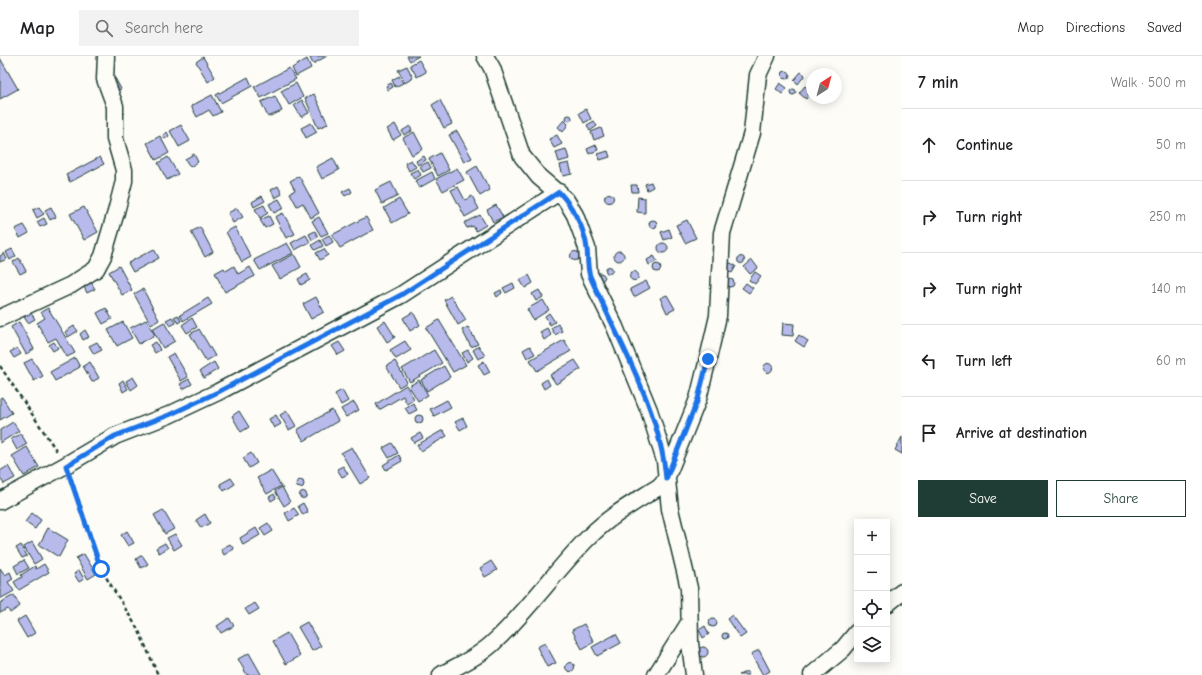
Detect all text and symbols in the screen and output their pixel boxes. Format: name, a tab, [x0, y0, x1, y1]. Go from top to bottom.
search box	[79, 10, 359, 46]
text: Map	[20, 17, 55, 39]
icon: search	[93, 17, 115, 39]
text: Search here	[125, 19, 203, 37]
text: Map	[1017, 19, 1044, 36]
text: Directions	[1066, 19, 1125, 36]
text: Saved	[1147, 19, 1182, 36]
north arrow	[806, 68, 842, 104]
text: 7 min	[918, 73, 959, 92]
text: Walk · 500 m	[1111, 75, 1186, 90]
icon: ahead	[918, 134, 940, 156]
text: Continue	[956, 136, 1013, 154]
text: 50 m	[1156, 137, 1186, 152]
icon: right	[918, 206, 940, 228]
text: Turn right	[956, 208, 1022, 226]
text: 250 m	[1149, 209, 1186, 224]
icon: right	[918, 278, 940, 300]
text: Turn right	[956, 280, 1022, 298]
text: 140 m	[1152, 281, 1186, 296]
route end	[699, 350, 717, 368]
icon: left	[918, 350, 940, 372]
text: Turn left	[956, 352, 1012, 370]
text: 60 m	[1156, 353, 1186, 368]
icon: arrive	[918, 422, 940, 444]
text: Arrive at destination	[956, 424, 1087, 442]
button: Save	[918, 480, 1048, 517]
button: Share	[1056, 480, 1186, 517]
map controls	[854, 519, 890, 663]
button: +	[854, 519, 890, 555]
button: −	[854, 555, 890, 591]
route start	[92, 560, 110, 578]
button: locate	[854, 591, 890, 627]
button: layers	[854, 627, 890, 663]

